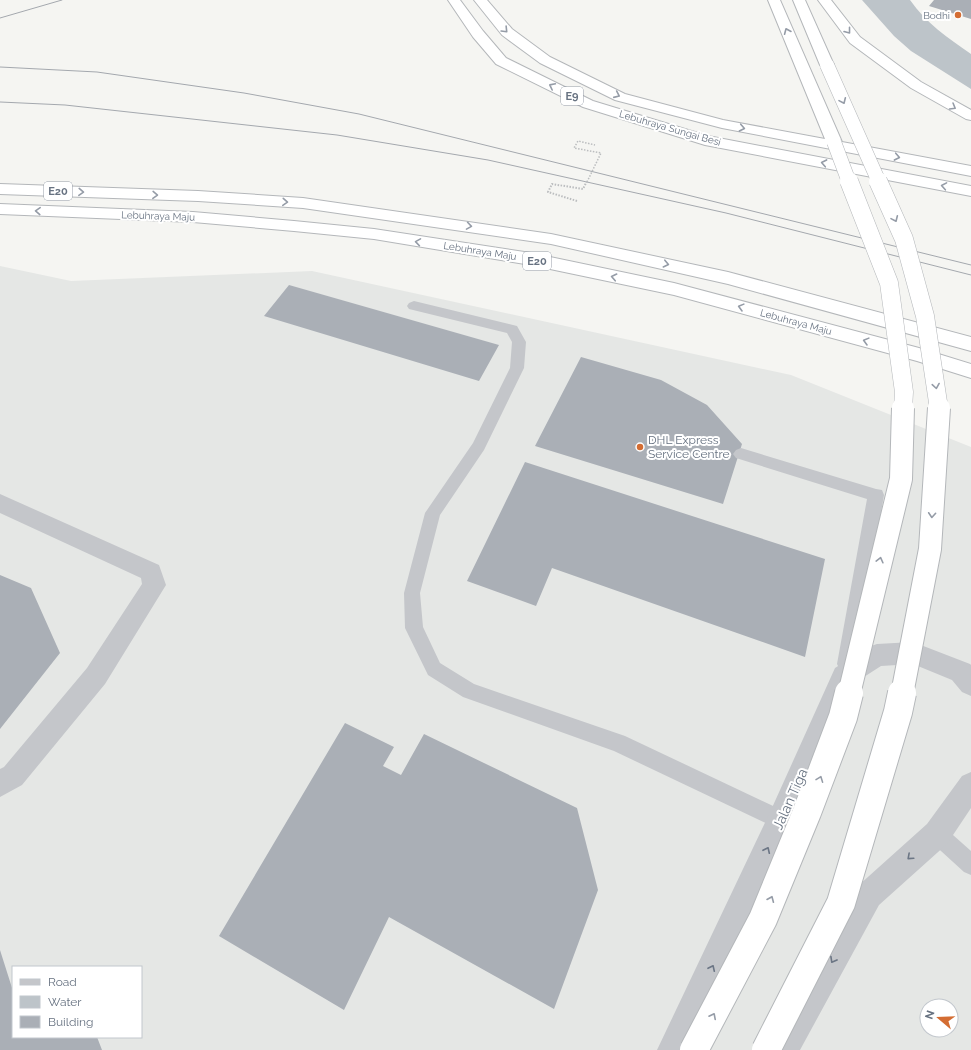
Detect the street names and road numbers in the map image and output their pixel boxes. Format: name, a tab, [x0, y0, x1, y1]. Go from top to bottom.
road number: E9	[561, 87, 583, 105]
street label: Lebuhraya Sungai Besi	[618, 108, 722, 148]
road number: E20	[44, 182, 72, 200]
street label: Lebuhraya Maju	[121, 209, 195, 223]
street label: Lebuhraya Maju	[443, 240, 517, 262]
road number: E20	[523, 252, 551, 270]
street label: Lebuhraya Maju	[759, 307, 833, 337]
street label: Jalan Tiga	[769, 766, 811, 832]

